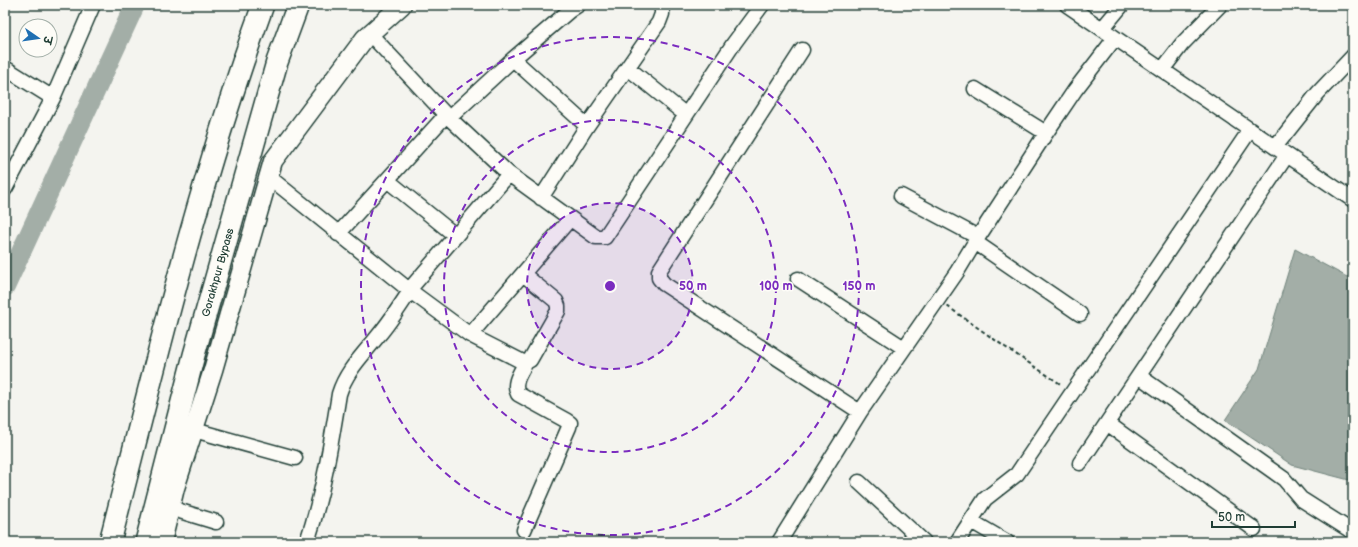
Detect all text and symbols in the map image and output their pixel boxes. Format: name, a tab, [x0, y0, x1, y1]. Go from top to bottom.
north arrow	[18, 18, 58, 58]
text: उ	[40, 34, 55, 47]
street label: Gorakhpur Bypass	[199, 226, 236, 318]
centre of rings	[603, 279, 617, 293]
text: 50 m	[679, 279, 707, 294]
text: 100 m	[759, 279, 793, 294]
text: 150 m	[843, 279, 875, 294]
scale bar	[1212, 503, 1295, 529]
text: 50 m	[1218, 510, 1245, 525]

